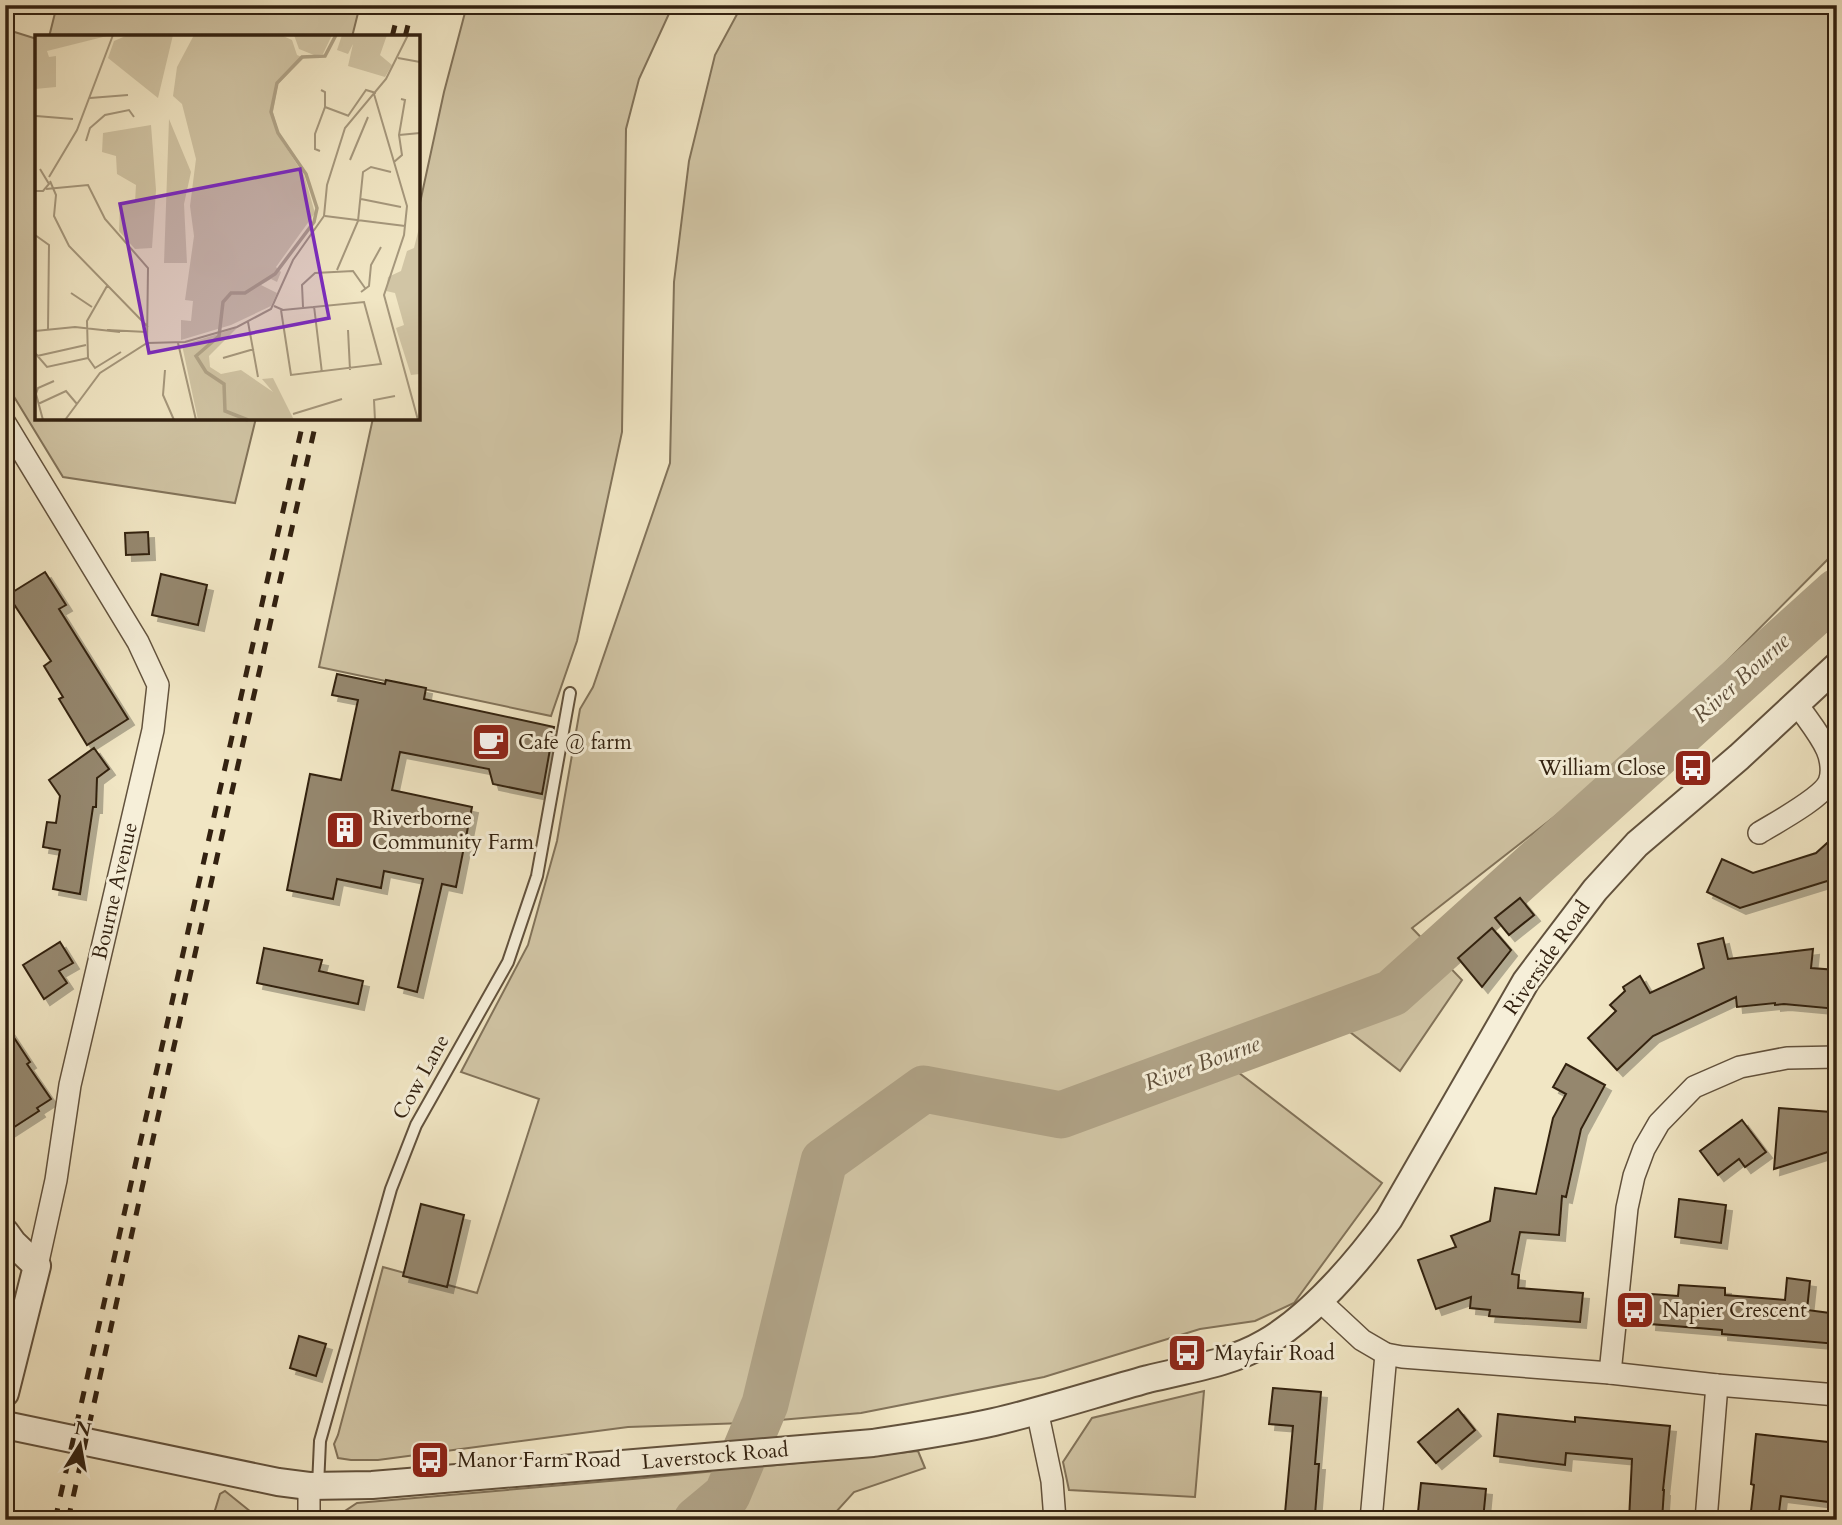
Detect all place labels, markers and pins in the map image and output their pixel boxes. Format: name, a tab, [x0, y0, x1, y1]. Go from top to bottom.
cafe icon: Cafe @ farm	[470, 721, 512, 763]
place label: Cafe @ farm	[518, 728, 632, 757]
bus stop icon: William Close	[1672, 747, 1714, 789]
place label: William Close	[1538, 754, 1666, 783]
place label: Riverborne Community Farm	[372, 804, 534, 857]
building icon: Riverborne Community Farm	[324, 809, 366, 851]
bus stop icon: Napier Crescent	[1614, 1289, 1656, 1331]
place label: Napier Crescent	[1662, 1296, 1807, 1325]
bus stop icon: Mayfair Road	[1166, 1332, 1208, 1374]
place label: Mayfair Road	[1214, 1339, 1335, 1368]
bus stop icon: Manor Farm Road	[409, 1439, 451, 1481]
place label: Manor Farm Road	[457, 1446, 621, 1475]

